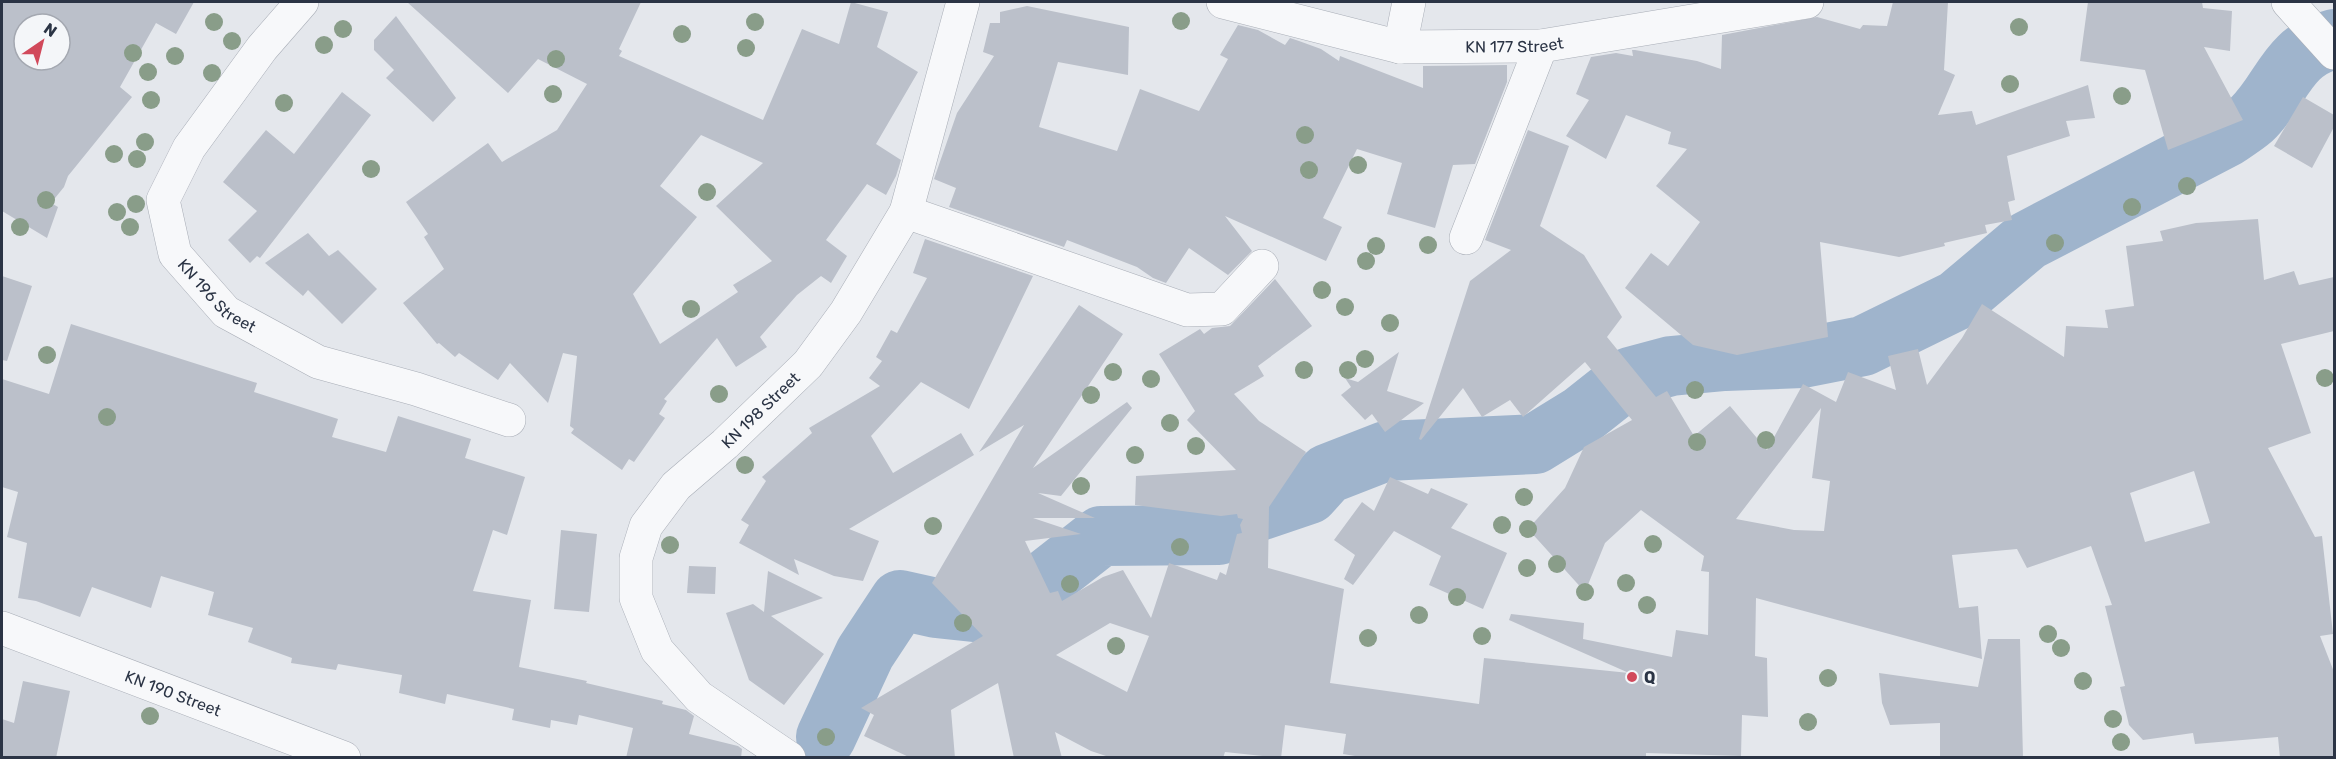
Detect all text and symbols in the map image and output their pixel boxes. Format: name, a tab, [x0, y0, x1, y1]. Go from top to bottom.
north arrow	[12, 12, 72, 72]
text: N	[40, 19, 60, 41]
street label: KN 177 Street	[1465, 33, 1565, 56]
street label: KN 196 Street	[174, 255, 259, 336]
street label: KN 198 Street	[717, 368, 803, 452]
street label: KN 190 Street	[122, 666, 224, 720]
place label: Q	[1644, 668, 1655, 687]
marker: Q	[1625, 670, 1639, 684]

